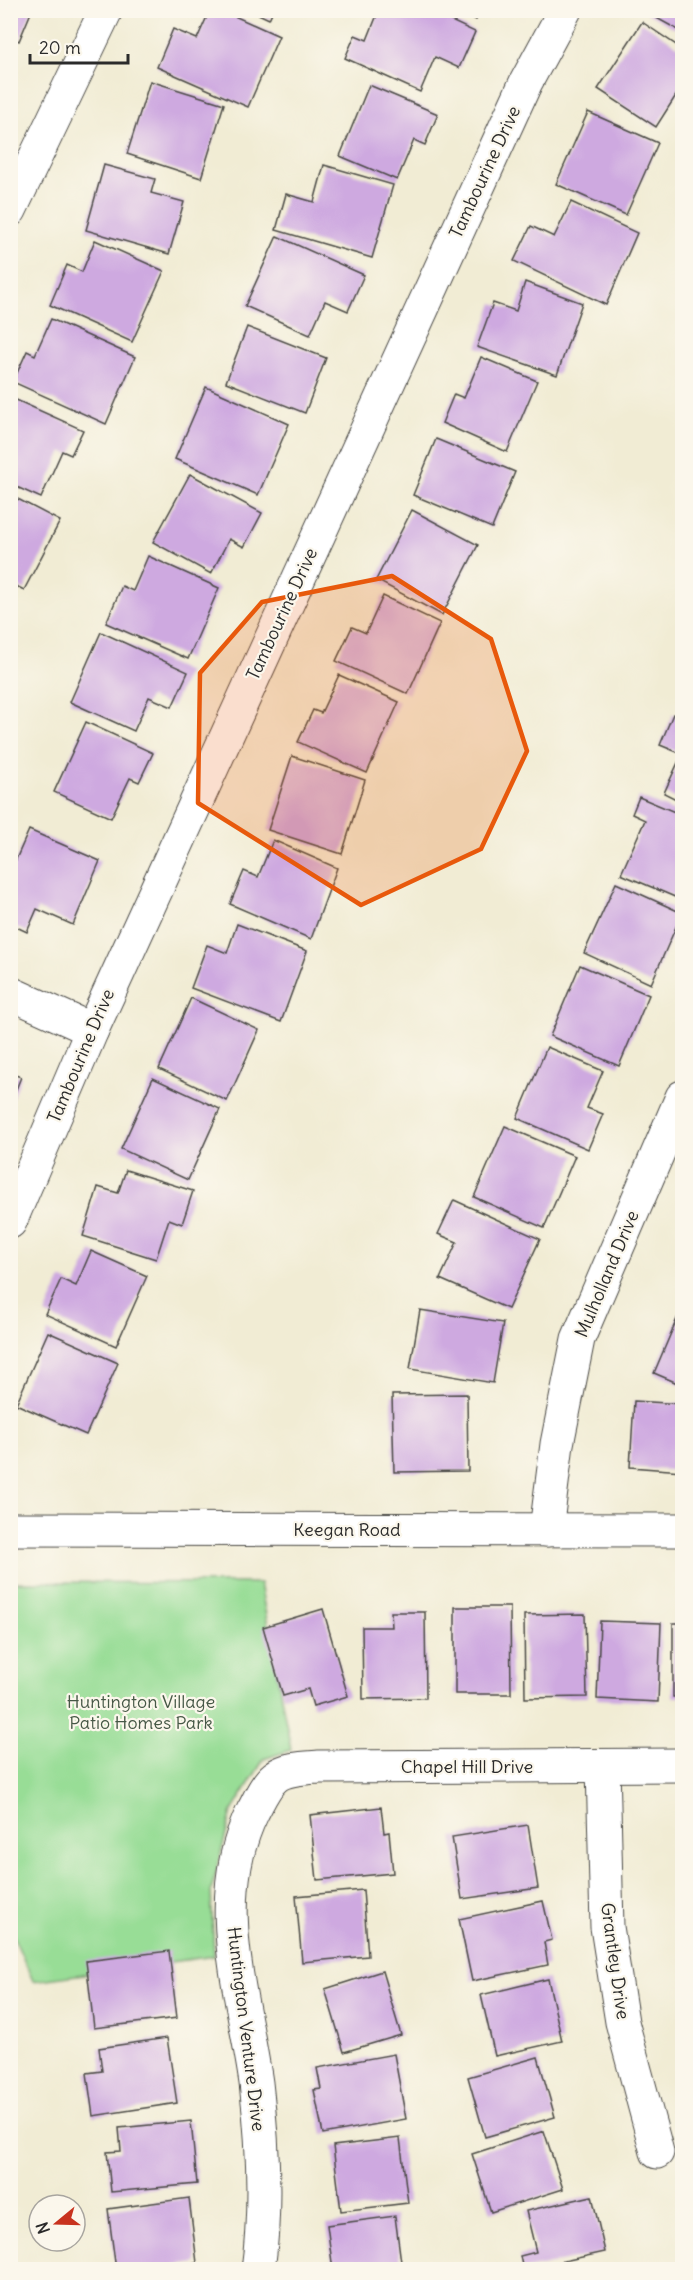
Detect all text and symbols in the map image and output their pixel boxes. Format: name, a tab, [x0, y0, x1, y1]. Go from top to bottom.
scale bar	[30, 27, 128, 65]
text: 20 m	[39, 36, 81, 59]
street label: Tambourine Drive	[444, 102, 525, 242]
street label: Tambourine Drive	[241, 544, 322, 684]
street label: Tambourine Drive	[42, 985, 119, 1126]
street label: Mulholland Drive	[569, 1207, 644, 1341]
street label: Keegan Road	[293, 1518, 401, 1541]
park label: Huntington Village Patio Homes Park	[67, 1690, 215, 1734]
street label: Chapel Hill Drive	[401, 1755, 533, 1778]
street label: Grantley Drive	[596, 1901, 635, 2021]
street label: Huntington Venture Drive	[223, 1925, 270, 2132]
north arrow	[27, 2193, 87, 2253]
text: N	[32, 2219, 54, 2236]

